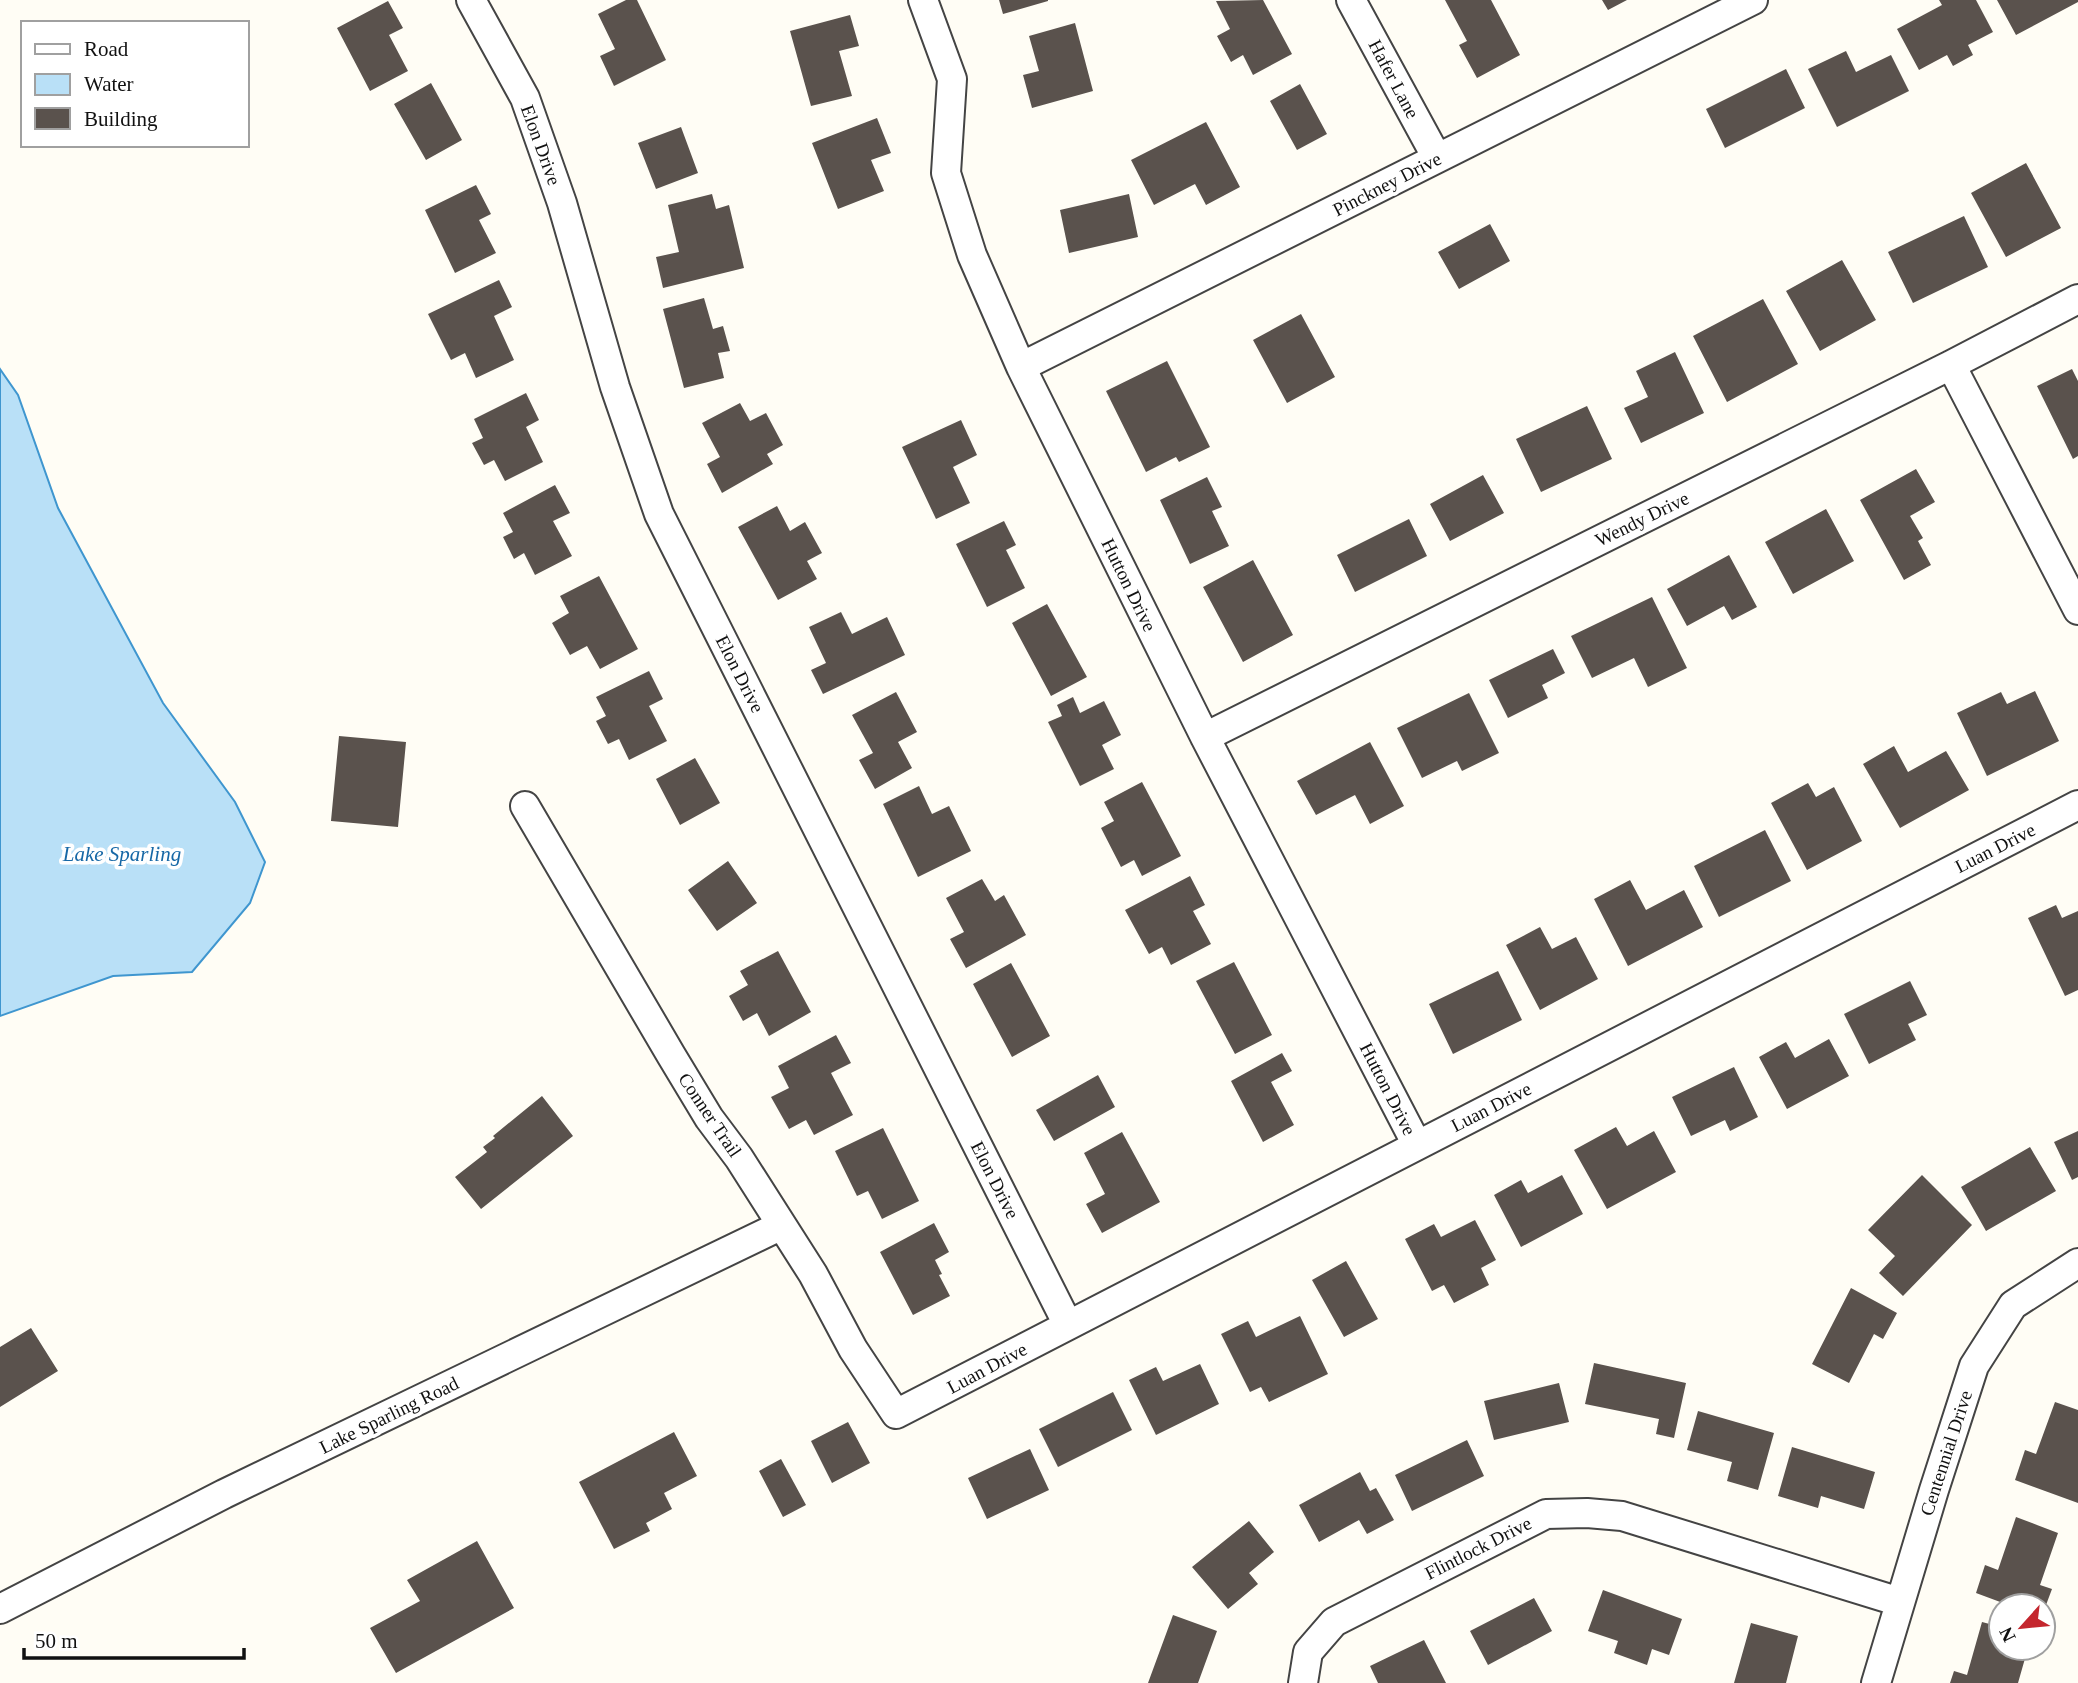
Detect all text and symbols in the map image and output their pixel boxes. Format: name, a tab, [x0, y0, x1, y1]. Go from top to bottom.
legend	[21, 21, 248, 147]
street label: Hafer Lane	[1365, 36, 1423, 122]
text: Road	[84, 37, 129, 61]
text: Water	[84, 72, 134, 96]
street label: Elon Drive	[517, 102, 565, 188]
text: Building	[84, 107, 158, 131]
street label: Pinckney Drive	[1329, 148, 1445, 220]
street label: Wendy Drive	[1592, 487, 1692, 551]
street label: Hutton Drive	[1097, 535, 1161, 635]
street label: Elon Drive	[712, 632, 768, 716]
street label: Luan Drive	[1951, 819, 2039, 877]
water label: Lake Sparling	[62, 842, 181, 866]
street label: Hutton Drive	[1356, 1039, 1420, 1139]
street label: Conner Trail	[674, 1069, 746, 1161]
street label: Luan Drive	[1447, 1078, 1535, 1136]
street label: Elon Drive	[967, 1138, 1023, 1222]
street label: Luan Drive	[944, 1338, 1030, 1398]
street label: Lake Sparling Road	[316, 1372, 462, 1458]
street label: Centennial Drive	[1916, 1388, 1976, 1518]
street label: Flintlock Drive	[1421, 1512, 1535, 1584]
north arrow	[1987, 1592, 2057, 1662]
scale bar	[24, 1616, 245, 1660]
text: N	[1995, 1623, 2020, 1645]
text: 50 m	[35, 1629, 78, 1653]

